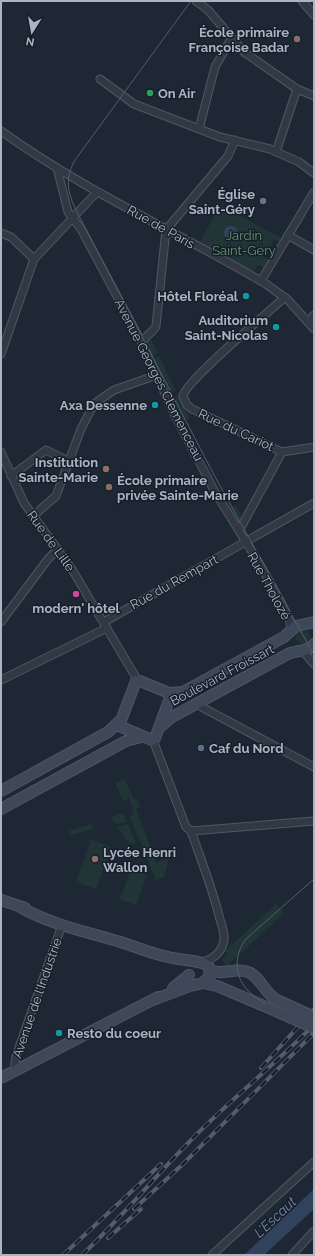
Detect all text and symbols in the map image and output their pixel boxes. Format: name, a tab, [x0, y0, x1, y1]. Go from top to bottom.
north arrow	[12, 12, 52, 52]
place label: École primaire Françoise Badar	[189, 25, 289, 55]
text: N	[25, 34, 36, 49]
marker: École primaire Françoise Badar	[292, 34, 302, 44]
place label: On Air	[158, 86, 195, 101]
marker: On Air	[145, 88, 155, 98]
place label: Église Saint-Géry	[189, 187, 255, 217]
marker: Église Saint-Géry	[258, 196, 268, 206]
street label: Rue de Paris	[125, 202, 197, 252]
park label: Jardin Saint-Géry	[212, 228, 276, 258]
place label: Hôtel Floréal	[157, 289, 239, 304]
marker: Hôtel Floréal	[241, 291, 251, 301]
street label: Avenue Georges Clemenceau	[111, 296, 207, 464]
place label: Auditorium Saint-Nicolas	[185, 313, 269, 343]
marker: Auditorium Saint-Nicolas	[271, 322, 281, 332]
place label: Axa Dessenne	[60, 398, 147, 413]
marker: Axa Dessenne	[150, 400, 160, 410]
street label: Rue du Cariot	[196, 406, 277, 454]
place label: Institution Sainte-Marie	[19, 455, 98, 485]
marker: Institution Sainte-Marie	[101, 464, 111, 474]
place label: École primaire privée Sainte-Marie	[117, 473, 239, 503]
marker: École primaire privée Sainte-Marie	[104, 482, 114, 492]
street label: Rue de Lille	[24, 508, 78, 575]
street label: Rue Tholozé	[244, 550, 294, 623]
street label: Rue du Rempart	[127, 551, 221, 612]
marker: modern' hôtel	[71, 589, 81, 599]
place label: modern' hôtel	[32, 601, 121, 616]
street label: Boulevard Froissart	[168, 641, 277, 709]
place label: Caf du Nord	[209, 741, 284, 756]
marker: Caf du Nord	[196, 743, 206, 753]
place label: Lycée Henri Wallon	[103, 845, 176, 875]
marker: Lycée Henri Wallon	[90, 854, 100, 864]
street label: Avenue de l'Industrie	[9, 936, 65, 1060]
place label: Resto du coeur	[67, 1026, 161, 1041]
marker: Resto du coeur	[54, 1028, 64, 1038]
water label: L'Escaut	[251, 1193, 300, 1241]

